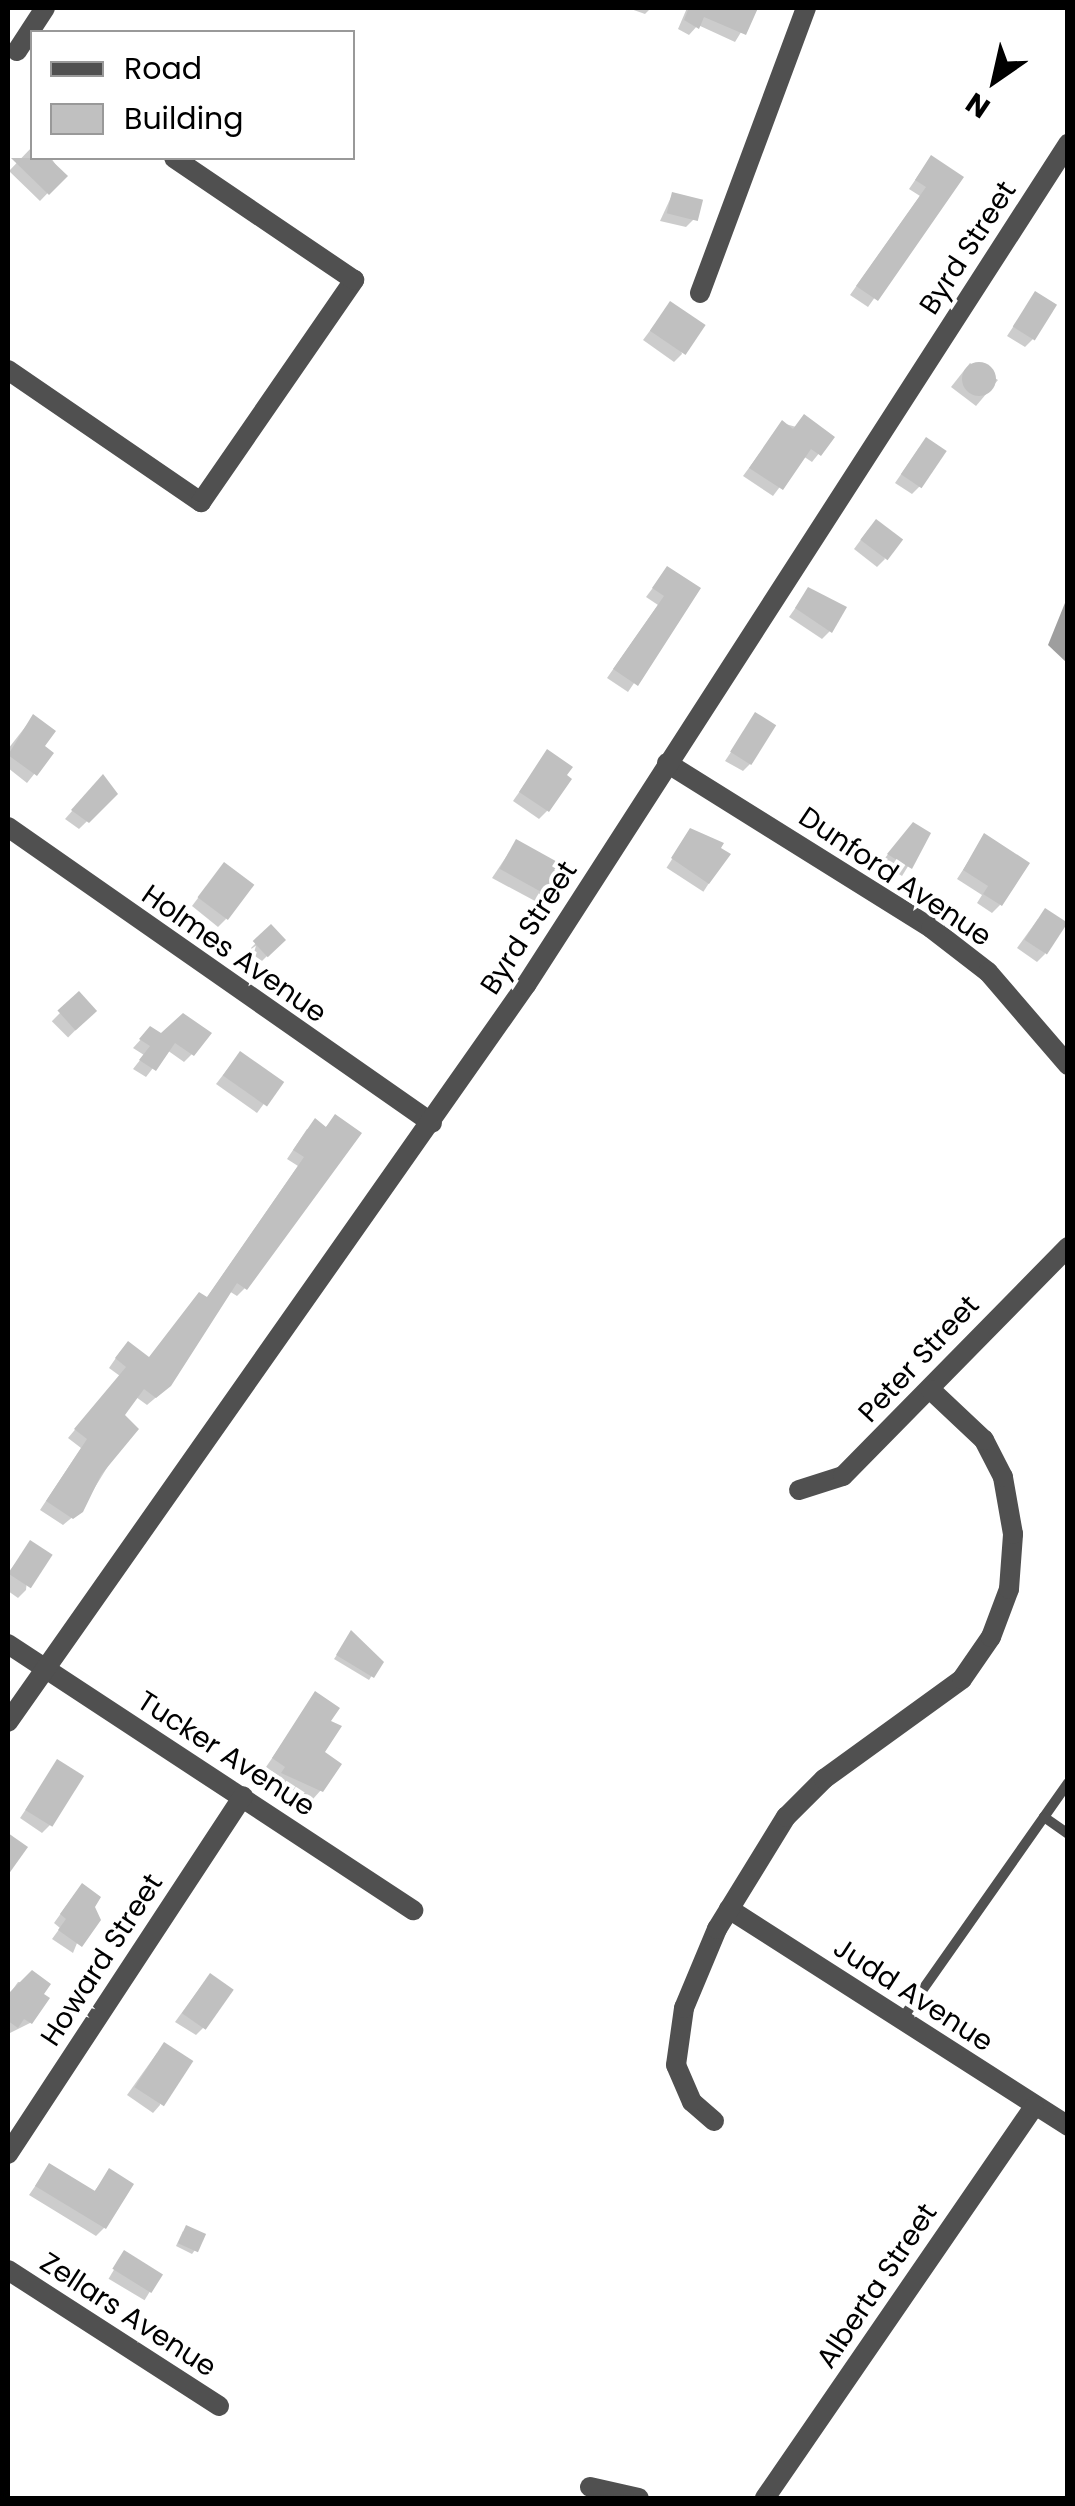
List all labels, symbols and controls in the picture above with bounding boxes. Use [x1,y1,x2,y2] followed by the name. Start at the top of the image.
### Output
[30,30,355,160] legend
[945,30,1045,130] north arrow
[124,47,202,90] text: Road
[958,83,998,127] text: N
[124,97,244,140] text: Building
[913,175,1023,321] street label: Byrd Street
[792,800,998,954] street label: Dunford Avenue
[474,855,584,1001] street label: Byrd Street
[135,878,333,1030] street label: Holmes Avenue
[852,1289,986,1429] street label: Peter Street
[131,1684,321,1824] street label: Tucker Avenue
[34,1868,170,2052] street label: Howard Street
[827,1931,999,2059] street label: Judd Avenue
[810,2197,944,2375] street label: Alberta Street
[34,2246,222,2384] street label: Zellars Avenue

